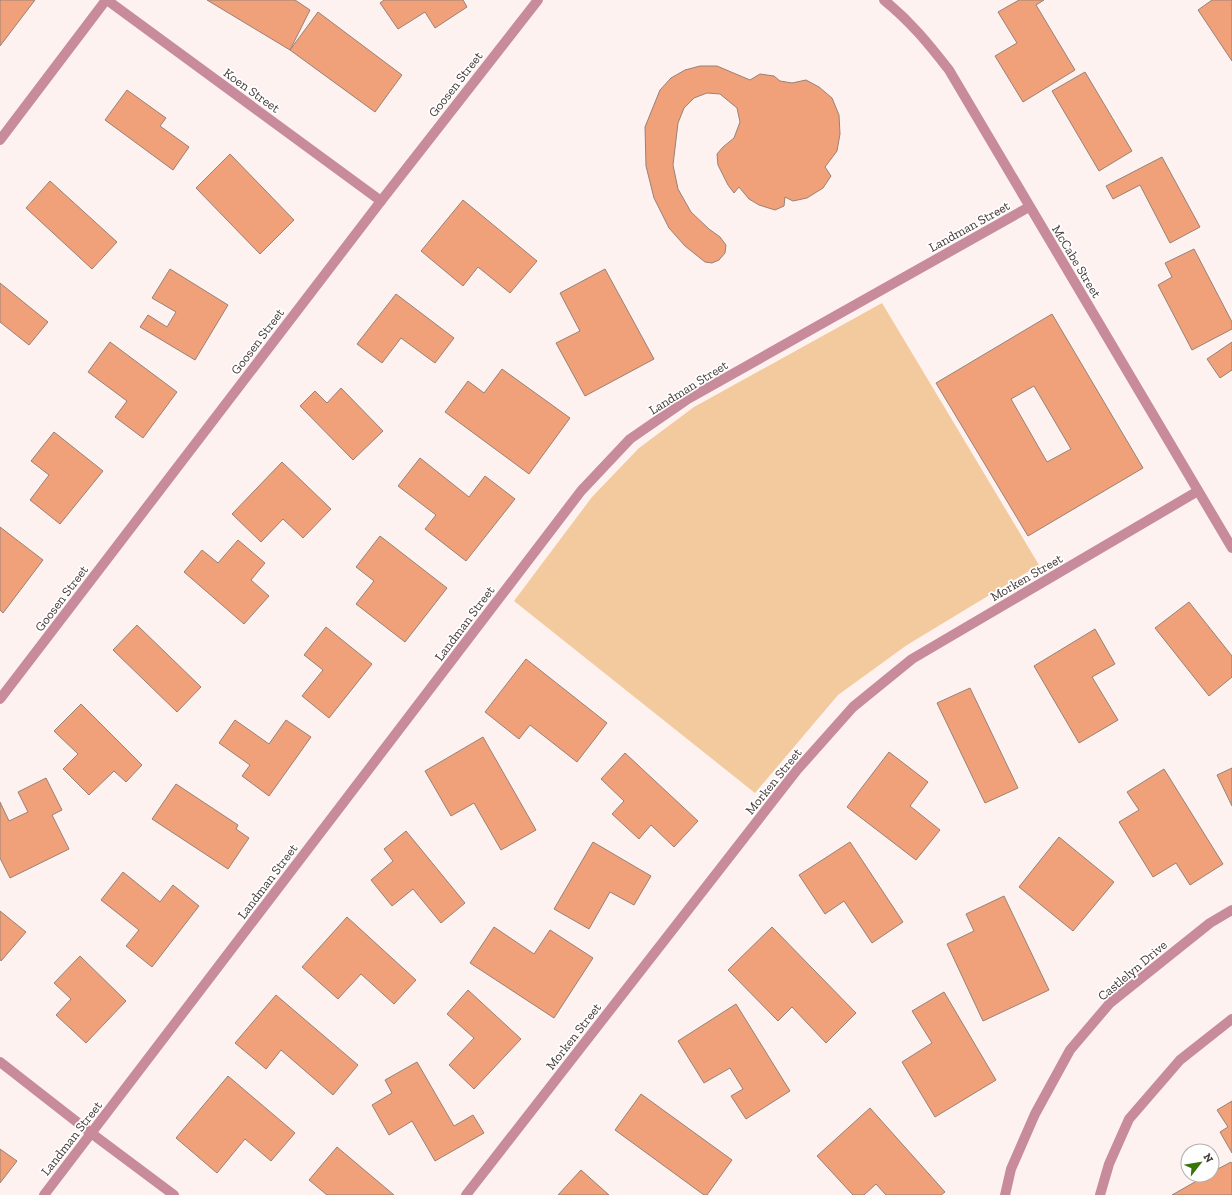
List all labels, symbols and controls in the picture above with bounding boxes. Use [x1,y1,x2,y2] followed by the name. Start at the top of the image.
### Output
[425,49,486,120] street label: Goosen Street
[221,65,283,116] street label: Koen Street
[926,198,1012,255] street label: Landman Street
[1049,222,1104,300] street label: McCabe Street
[228,305,287,377] street label: Goosen Street
[646,357,731,418] street label: Landman Street
[988,551,1065,604] street label: Morken Street
[32,562,91,634] street label: Goosen Street
[431,583,498,664] street label: Landman Street
[742,745,805,817] street label: Morken Street
[234,841,301,922] street label: Landman Street
[1095,937,1170,1004] street label: Castlelyn Drive
[543,1000,604,1073] street label: Morken Street
[38,1098,105,1178] street label: Landman Street
[1180,1143,1220,1183] north arrow
[1200,1151,1216,1166] text: N

